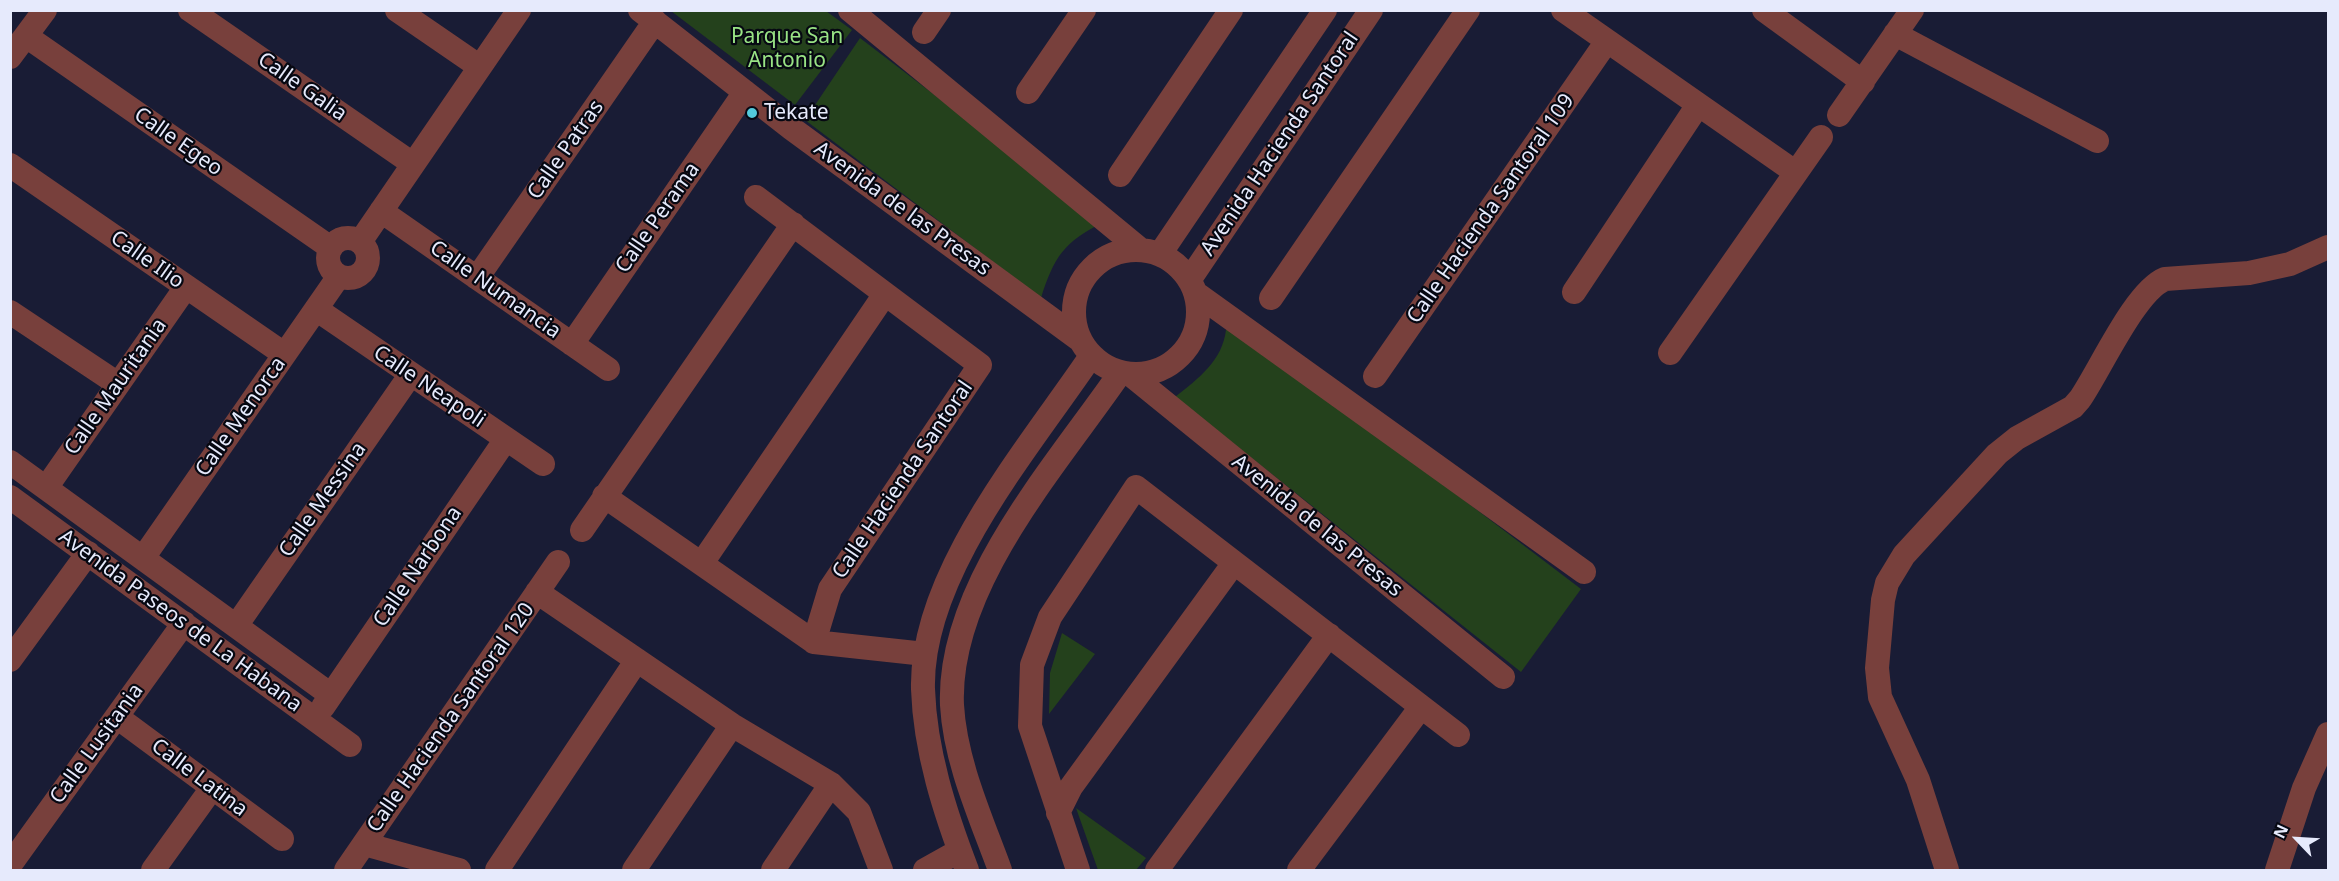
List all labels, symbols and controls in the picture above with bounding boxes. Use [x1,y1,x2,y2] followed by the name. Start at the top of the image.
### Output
[731,24,843,74] park label: Parque San Antonio
[1196,27,1364,261] street label: Avenida Hacienda Santoral
[253,47,351,127] street label: Calle Galia
[1402,89,1580,329] street label: Calle Hacienda Santoral 109
[523,96,609,204] street label: Calle Patras
[764,100,828,126] place label: Tekate
[129,102,227,182] street label: Calle Egeo
[745,106,759,120] marker: Tekate
[809,136,995,282] street label: Avenida de las Presas
[611,158,705,278] street label: Calle Perama
[105,226,189,294] street label: Calle Ilio
[425,236,565,344] street label: Calle Numancia
[60,314,172,460] street label: Calle Mauritania
[368,340,490,434] street label: Calle Neapoli
[191,352,291,482] street label: Calle Menorca
[827,376,979,584] street label: Calle Hacienda Santoral
[274,438,372,562] street label: Calle Messina
[1227,449,1407,603] street label: Avenida de las Presas
[368,502,468,632] street label: Calle Narbona
[54,524,306,718] street label: Avenida Paseos de La Habana
[362,598,540,838] street label: Calle Hacienda Santoral 120
[45,679,149,809] street label: Calle Lusitania
[146,734,252,822] street label: Calle Latina
[2267,809,2327,869] north arrow
[2268,821,2293,842] text: N

